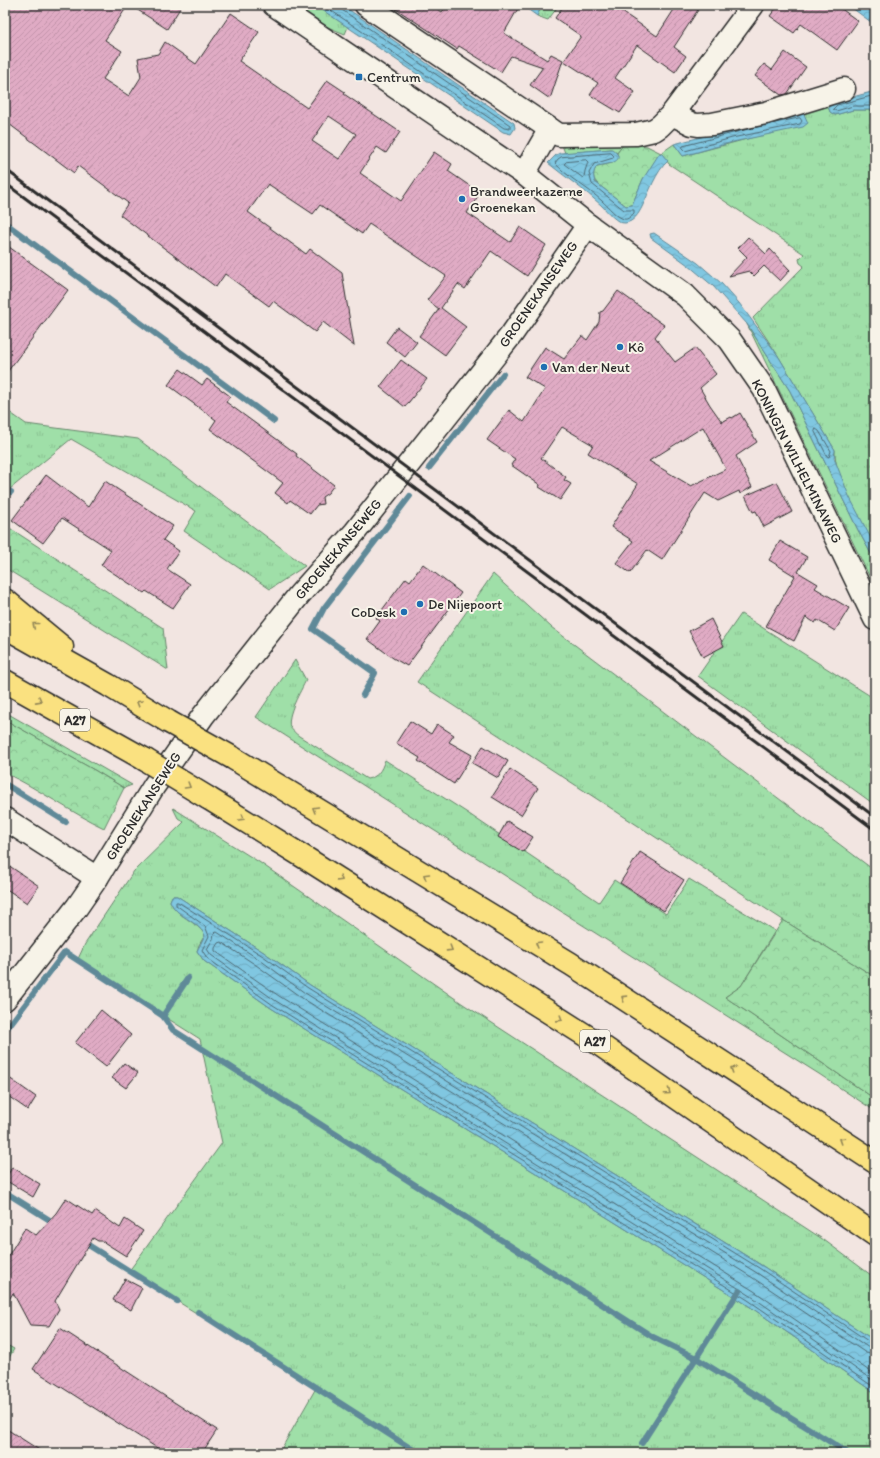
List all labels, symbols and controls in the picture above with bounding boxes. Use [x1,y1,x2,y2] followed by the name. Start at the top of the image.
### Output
[367,69,421,86] place label: Centrum
[354,72,364,82] marker: Centrum
[470,183,583,216] place label: Brandweerkazerne Groenekan
[457,194,467,204] marker: Brandweerkazerne Groenekan
[495,238,582,351] street label: GROENEKANSEWEG
[628,339,644,356] place label: Kô
[615,342,625,352] marker: Kô
[552,359,630,376] place label: Van der Neut
[539,362,549,372] marker: Van der Neut
[748,376,845,546] street label: KONINGIN WILHELMINAWEG
[291,496,385,603] street label: GROENEKANSEWEG
[428,596,502,613] place label: De Nijepoort
[415,599,425,609] marker: De Nijepoort
[351,604,396,621] place label: CoDesk
[399,607,409,617] marker: CoDesk
[32,622,39,629] one-way arrow
[35,696,42,703] one-way arrow
[136,701,143,708] one-way arrow
[60,709,90,731] road number: A27
[102,749,185,864] street label: GROENEKANSEWEG
[184,781,191,788] one-way arrow
[312,806,319,813] one-way arrow
[237,814,244,821] one-way arrow
[423,873,430,881] one-way arrow
[336,875,343,882] one-way arrow
[535,941,542,948] one-way arrow
[446,945,453,952] one-way arrow
[622,996,629,1003] one-way arrow
[556,1014,563,1022] one-way arrow
[580,1030,610,1052] road number: A27
[731,1067,738,1074] one-way arrow
[663,1087,670,1094] one-way arrow
[839,1138,846,1145] one-way arrow

